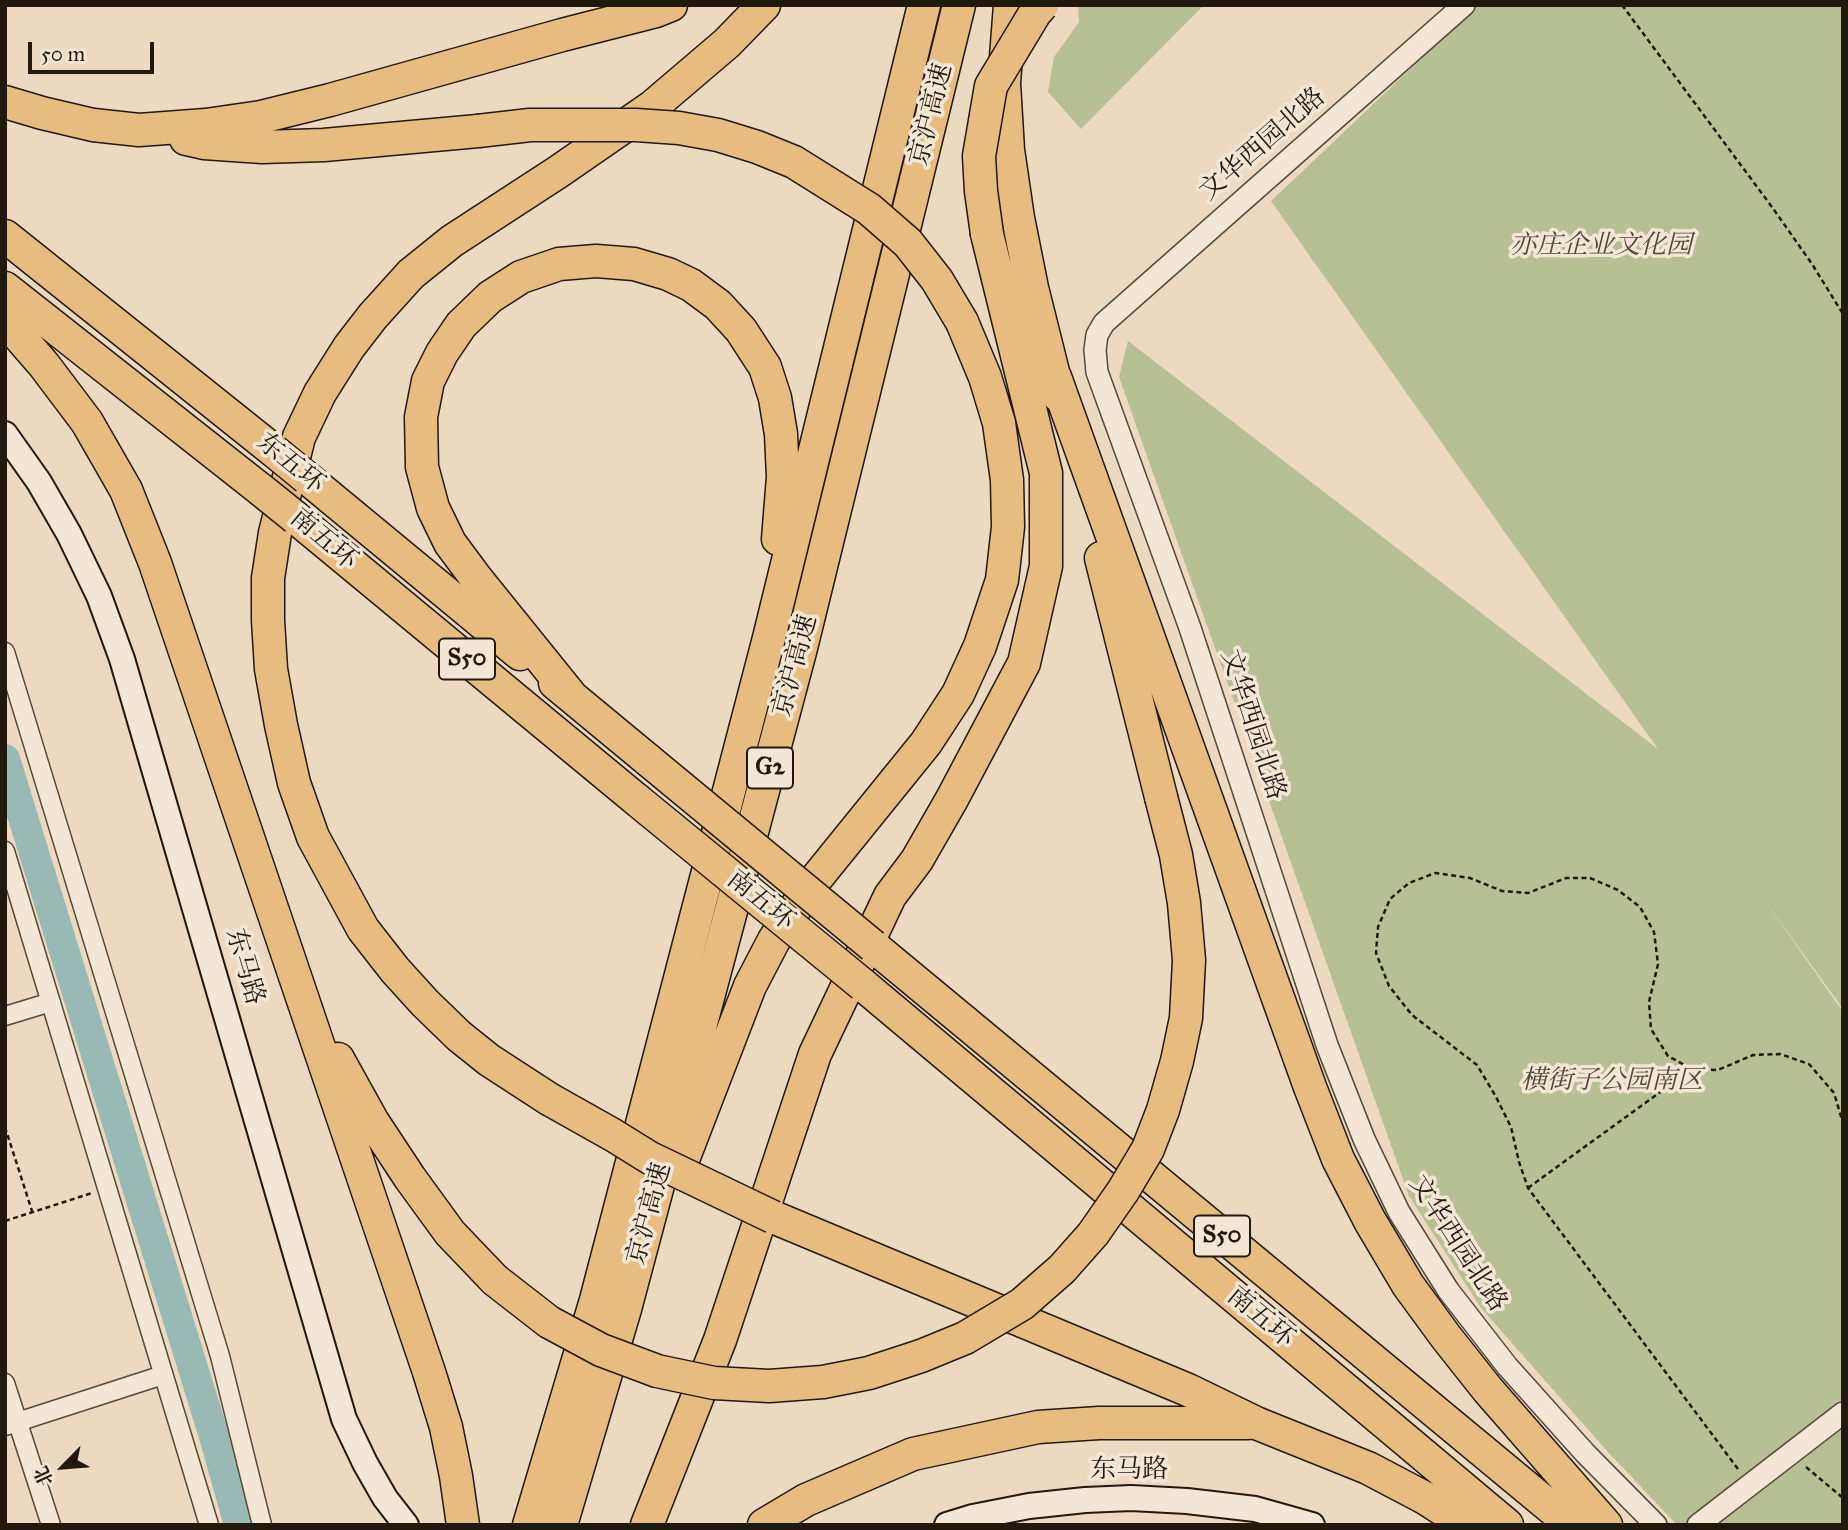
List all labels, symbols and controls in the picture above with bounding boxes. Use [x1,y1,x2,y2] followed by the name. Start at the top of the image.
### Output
[32,28,158,72] scale bar
[41,41,85,67] text: 50 m
[904,61,960,169] street label: 京沪高速
[1194,82,1332,208] street label: 文华西园北路
[1510,231,1692,263] park label: 亦庄企业文化园
[250,427,330,501] street label: 东五环
[283,503,363,577] street label: 南五环
[767,612,825,720] street label: 京沪高速
[439,638,495,680] road number: S50
[1213,646,1291,804] street label: 文华西园北路
[747,748,793,788] road number: G2
[720,864,800,938] street label: 南五环
[218,925,270,1009] street label: 东马路
[1521,1066,1703,1098] park label: 横街子公园南区
[621,1160,679,1268] street label: 京沪高速
[1401,1170,1513,1318] street label: 文华西园北路
[1194,1216,1250,1256] road number: S50
[1220,1281,1300,1355] street label: 南五环
[28,1432,98,1502] north arrow
[1090,1455,1168,1487] street label: 东马路
[29,1463,58,1490] text: 北

